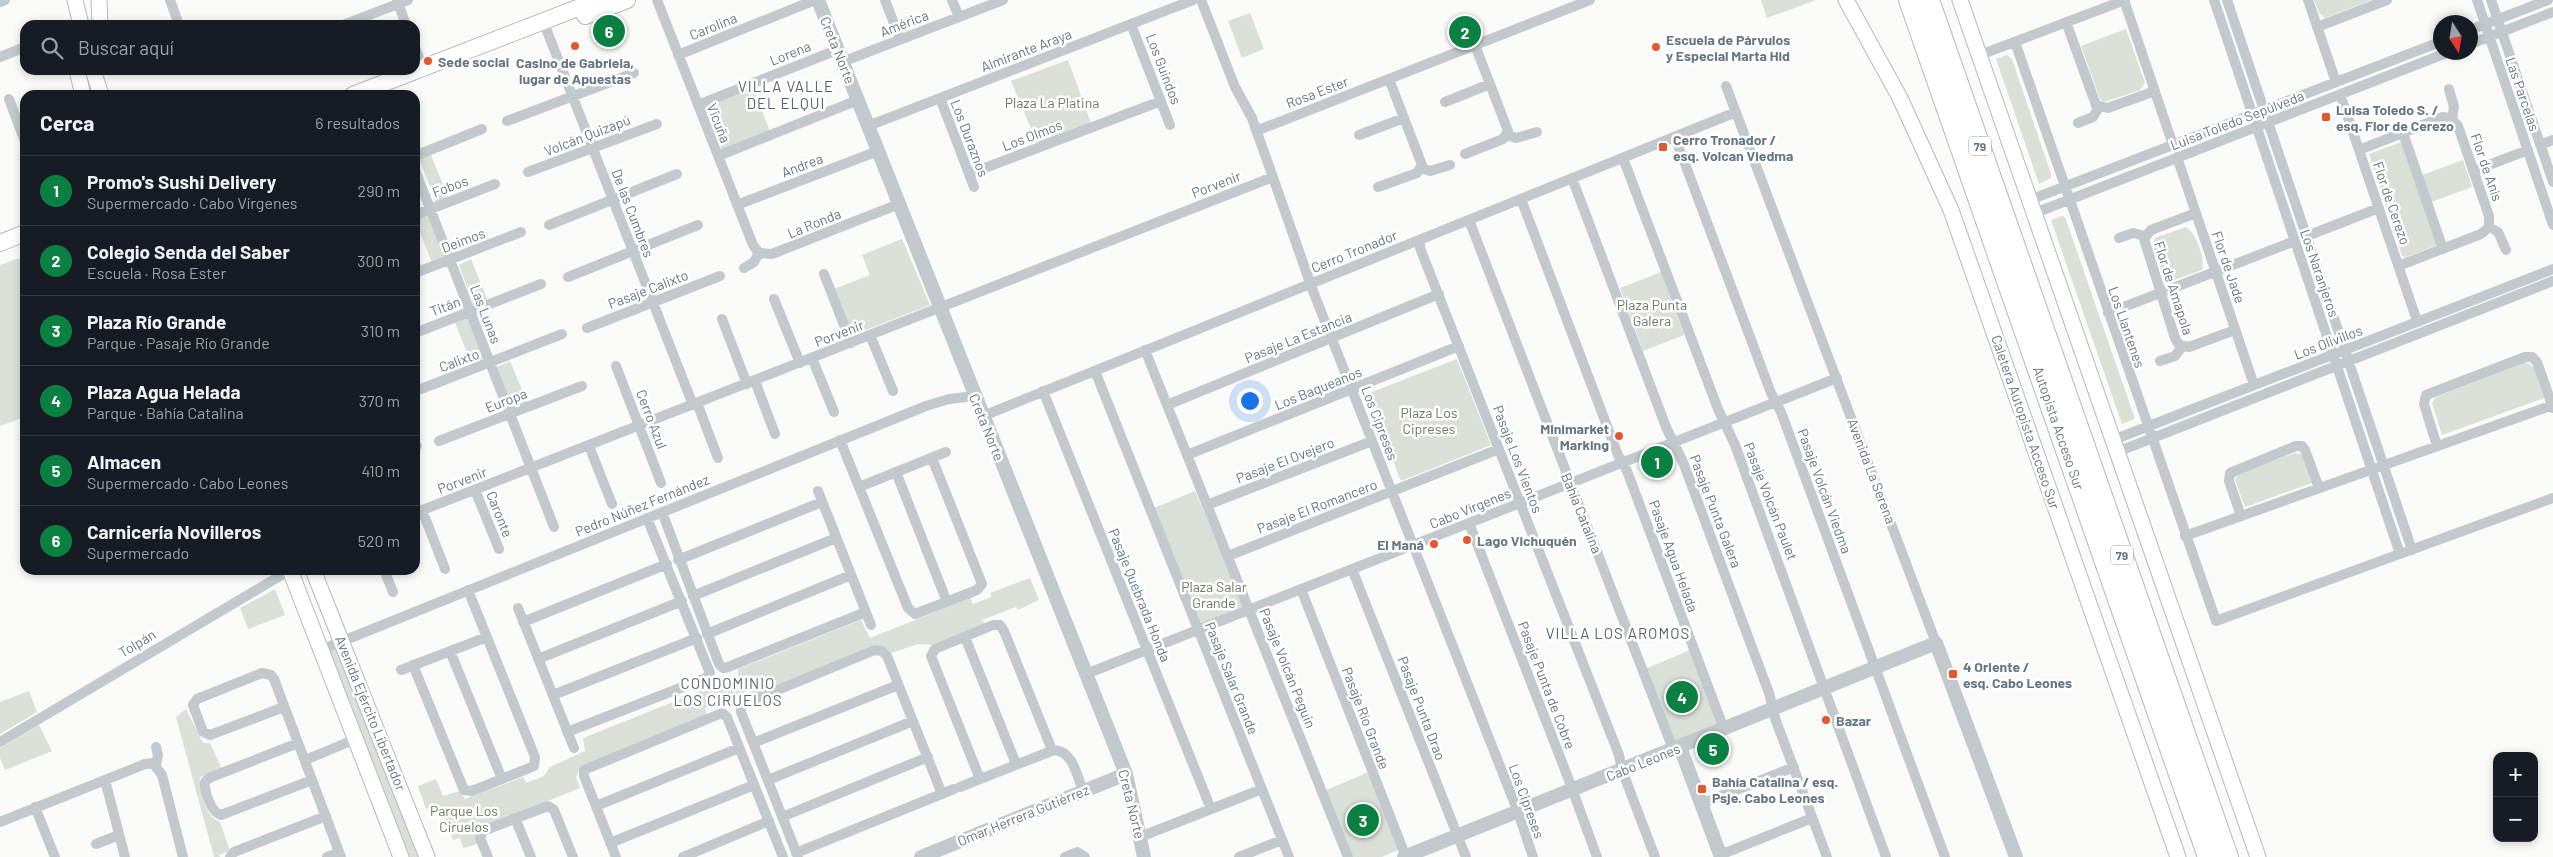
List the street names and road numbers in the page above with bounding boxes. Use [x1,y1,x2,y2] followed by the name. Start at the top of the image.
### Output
[877,6,931,40] street label: América
[687,9,739,43] street label: Carolina
[817,14,859,86] street label: Creta Norte
[978,25,1074,75] street label: Almirante Araya
[1143,31,1185,107] street label: Los Guindos
[767,37,813,69] street label: Lorena
[2502,55,2544,133] street label: Las Parcelas
[1283,72,1351,112] street label: Rosa Ester
[2168,87,2306,153] street label: Luisa Toledo Sepúlveda
[947,97,993,179] street label: Los Duraznos
[704,101,734,145] street label: Vicuña
[541,111,633,159] street label: Volcán Quizapú
[1000,116,1065,154] street label: Los Olmos
[2468,131,2507,203] street label: Flor de Anís
[1969,136,1991,156] road number: 79
[779,149,825,181] street label: Andrea
[2370,159,2414,247] street label: Flor de Cerezo
[608,166,658,260] street label: De las Cumbres
[1189,167,1243,201] street label: Porvenir
[430,171,471,201] street label: Fobos
[785,205,843,241] street label: La Ronda
[439,224,488,256] street label: Deimos
[1308,226,1400,276] street label: Cerro Tronador
[2297,227,2343,319] street label: Los Naranjeros
[2209,229,2249,305] street label: Flor de Jade
[2151,239,2197,337] street label: Flor de Amapola
[605,266,691,312] street label: Pasaje Calixto
[467,282,505,346] street label: Las Lunas
[2105,284,2149,370] street label: Los Llantenes
[427,292,463,320] street label: Titán
[1242,308,1354,366] street label: Pasaje La Estancia
[812,316,866,350] street label: Porvenir
[2292,321,2365,363] street label: Los Olivillos
[1988,333,2064,511] street label: Caletera Autopista Acceso Sur
[437,345,481,375] street label: Calixto
[1272,363,1364,413] street label: Los Baqueanos
[2030,364,2088,492] street label: Autopista Acceso Sur
[483,384,529,416] street label: Europa
[1358,384,1402,463] street label: Los Cipreses
[633,387,671,451] street label: Cerro Azul
[966,391,1008,463] street label: Creta Norte
[1490,403,1546,516] street label: Pasaje Los Vientos
[1844,416,1900,526] street label: Avenida La Serena
[1794,426,1856,556] street label: Pasaje Volcán Viedma
[1234,433,1336,487] street label: Pasaje El Ovejero
[1741,440,1801,562] street label: Pasaje Volcán Paulet
[1687,452,1745,570] street label: Pasaje Punta Galera
[435,463,489,497] street label: Porvenir
[572,470,712,540] street label: Pedro Núñez Fernández
[1558,470,1606,556] street label: Bahía Catalina
[1255,475,1379,537] street label: Pasaje El Romancero
[1427,484,1513,532] street label: Cabo Vírgenes
[483,489,517,539] street label: Caronte
[1646,498,1702,614] street label: Pasaje Agua Helada
[1105,526,1175,664] street label: Pasaje Quebrada Honda
[2111,546,2133,564] road number: 79
[1256,606,1320,730] street label: Pasaje Volcán Peguin
[1202,619,1262,737] street label: Pasaje Salar Grande
[1515,619,1579,751] street label: Pasaje Punta de Cobre
[115,625,159,661] street label: Tolpán
[332,633,410,793] street label: Avenida Ejército Libertador
[1394,654,1450,762] street label: Pasaje Punta Drao
[1339,664,1393,772] street label: Pasaje Río Grande
[1604,739,1683,785] street label: Cabo Leones
[1506,761,1548,841] street label: Los Cipreses
[1115,768,1149,840] street label: Creta Norte
[955,781,1091,849] street label: Omar Herrera Gutiérrez

